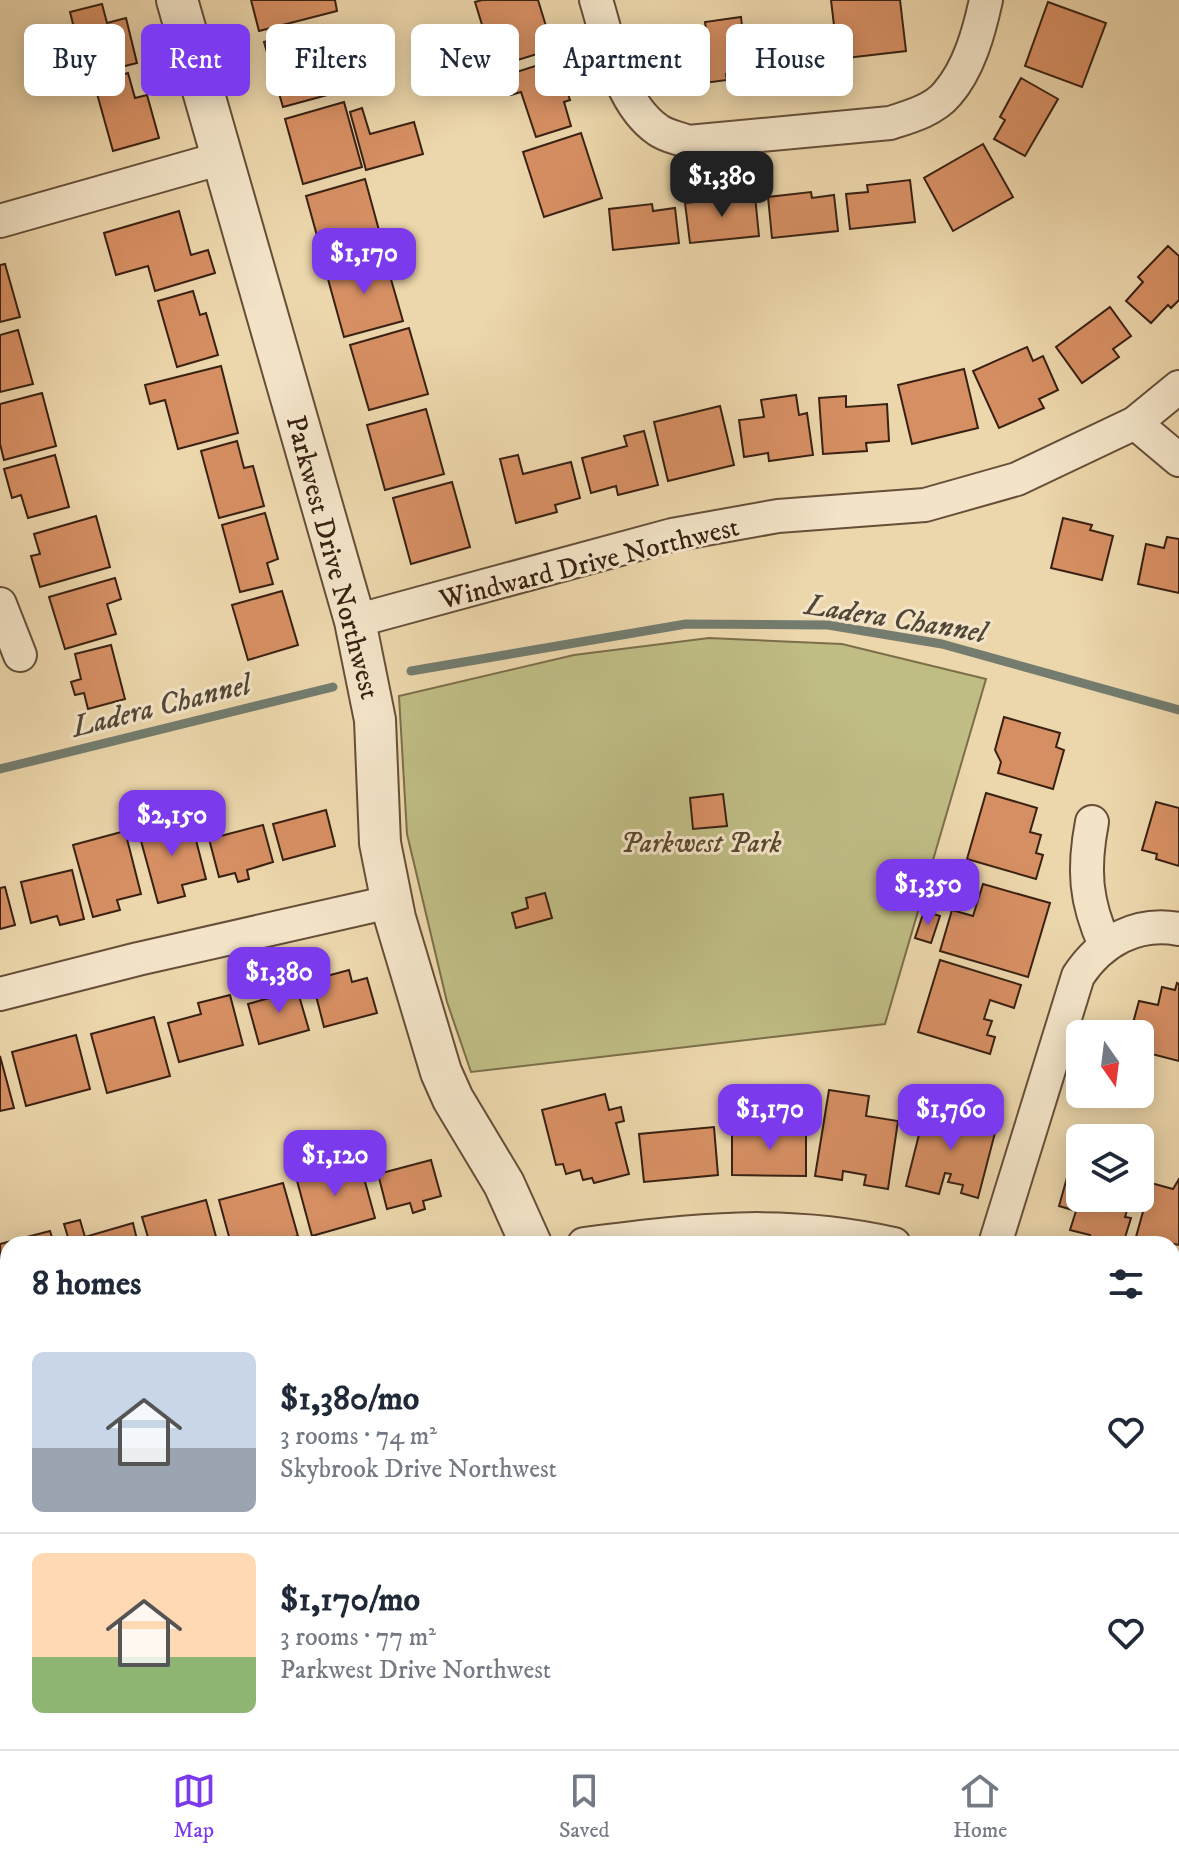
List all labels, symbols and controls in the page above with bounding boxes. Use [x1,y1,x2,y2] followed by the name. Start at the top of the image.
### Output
[24,24,125,96] chip: Buy
[141,24,250,96] chip: Rent
[266,24,395,96] chip: Filters
[411,24,519,96] chip: New
[535,24,710,96] chip: Apartment
[726,24,853,96] chip: House
[657,151,787,219] pin: $1,380
[688,160,756,193] text: $1,380
[299,228,429,296] pin: $1,170
[330,237,398,270] text: $1,170
[278,412,387,703] street label: Parkwest Drive Northwest
[435,509,743,618] street label: Windward Drive Northwest
[801,587,992,653] water label: Ladera Channel
[66,666,258,747] water label: Ladera Channel
[107,790,237,858] pin: $2,150
[137,799,207,832] text: $2,150
[620,826,782,861] park label: Parkwest Park
[863,859,993,927] pin: $1,350
[894,868,962,901] text: $1,350
[214,947,344,1015] pin: $1,380
[245,956,313,989] text: $1,380
[1066,1020,1154,1108] north arrow
[1066,1020,1154,1212] map controls
[705,1084,835,1152] pin: $1,170
[886,1084,1016,1152] pin: $1,760
[736,1093,804,1126] text: $1,170
[916,1093,986,1126] text: $1,760
[1066,1124,1154,1212] button: layers
[270,1130,400,1198] pin: $1,120
[301,1139,369,1172] text: $1,120
[1104,1262,1148,1306] icon: filters
[32,1263,141,1305] text: 8 homes
[280,1378,419,1420] text: $1,380/mo
[96,1384,192,1480] icon: home
[1104,1410,1148,1454] icon: heart
[280,1420,437,1453] text: 3 rooms · 74 m²
[280,1453,557,1486] text: Skybrook Drive Northwest
[280,1579,420,1621] text: $1,170/mo
[96,1585,192,1681] icon: home
[1104,1611,1148,1655] icon: heart
[280,1621,436,1654] text: 3 rooms · 77 m²
[280,1654,551,1687] text: Parkwest Drive Northwest
[172,1769,216,1844] tab: Map
[559,1769,610,1844] tab: Saved
[953,1769,1007,1844] tab: Home

